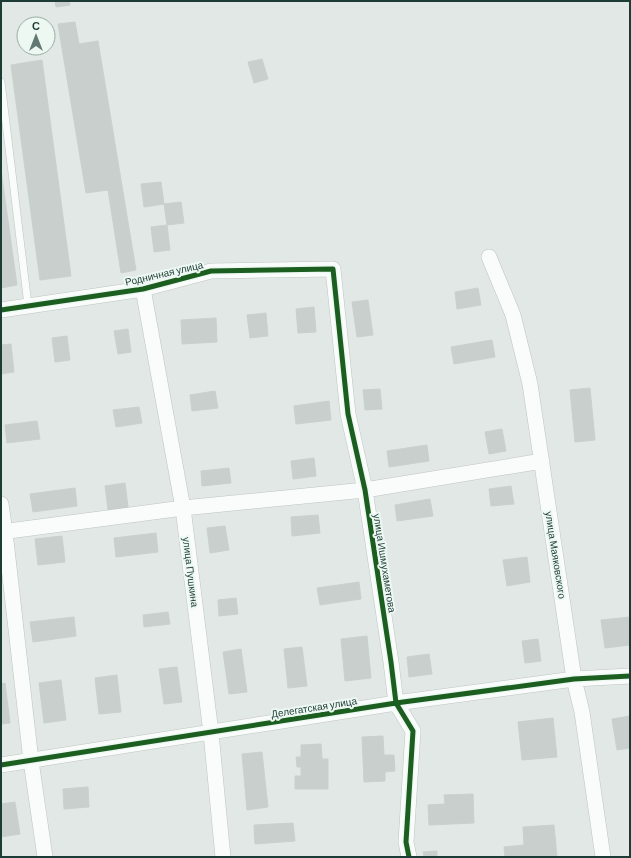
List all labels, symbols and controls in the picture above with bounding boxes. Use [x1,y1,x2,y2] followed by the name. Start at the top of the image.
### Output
[16,16,56,56] north arrow
[32,19,40,32] text: С
[124,258,205,288] street label: Родничная улица
[543,511,569,600] street label: улица Маяковского
[371,513,399,614] street label: улица Ишмухаметова
[181,536,201,608] street label: улица Пушкина
[270,694,358,720] street label: Делегатская улица

